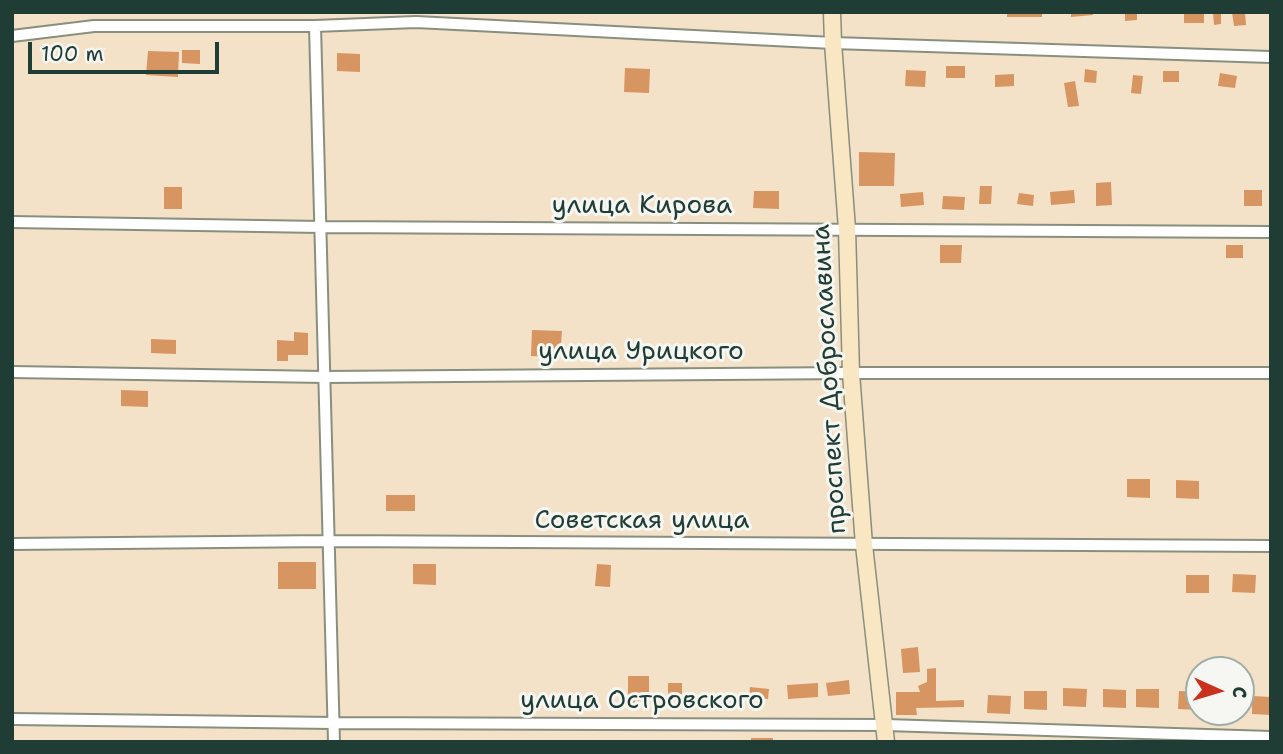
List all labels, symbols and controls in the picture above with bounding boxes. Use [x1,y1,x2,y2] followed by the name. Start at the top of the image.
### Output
[32,28,222,72] scale bar
[41,40,104,68] text: 100 m
[552,190,732,222] street label: улица Кирова
[806,223,854,535] street label: проспект Доброславина
[538,336,744,368] street label: улица Урицкого
[534,505,750,537] street label: Советская улица
[1185,656,1255,726] north arrow
[520,685,764,717] street label: улица Островского
[1227,686,1252,699] text: С

